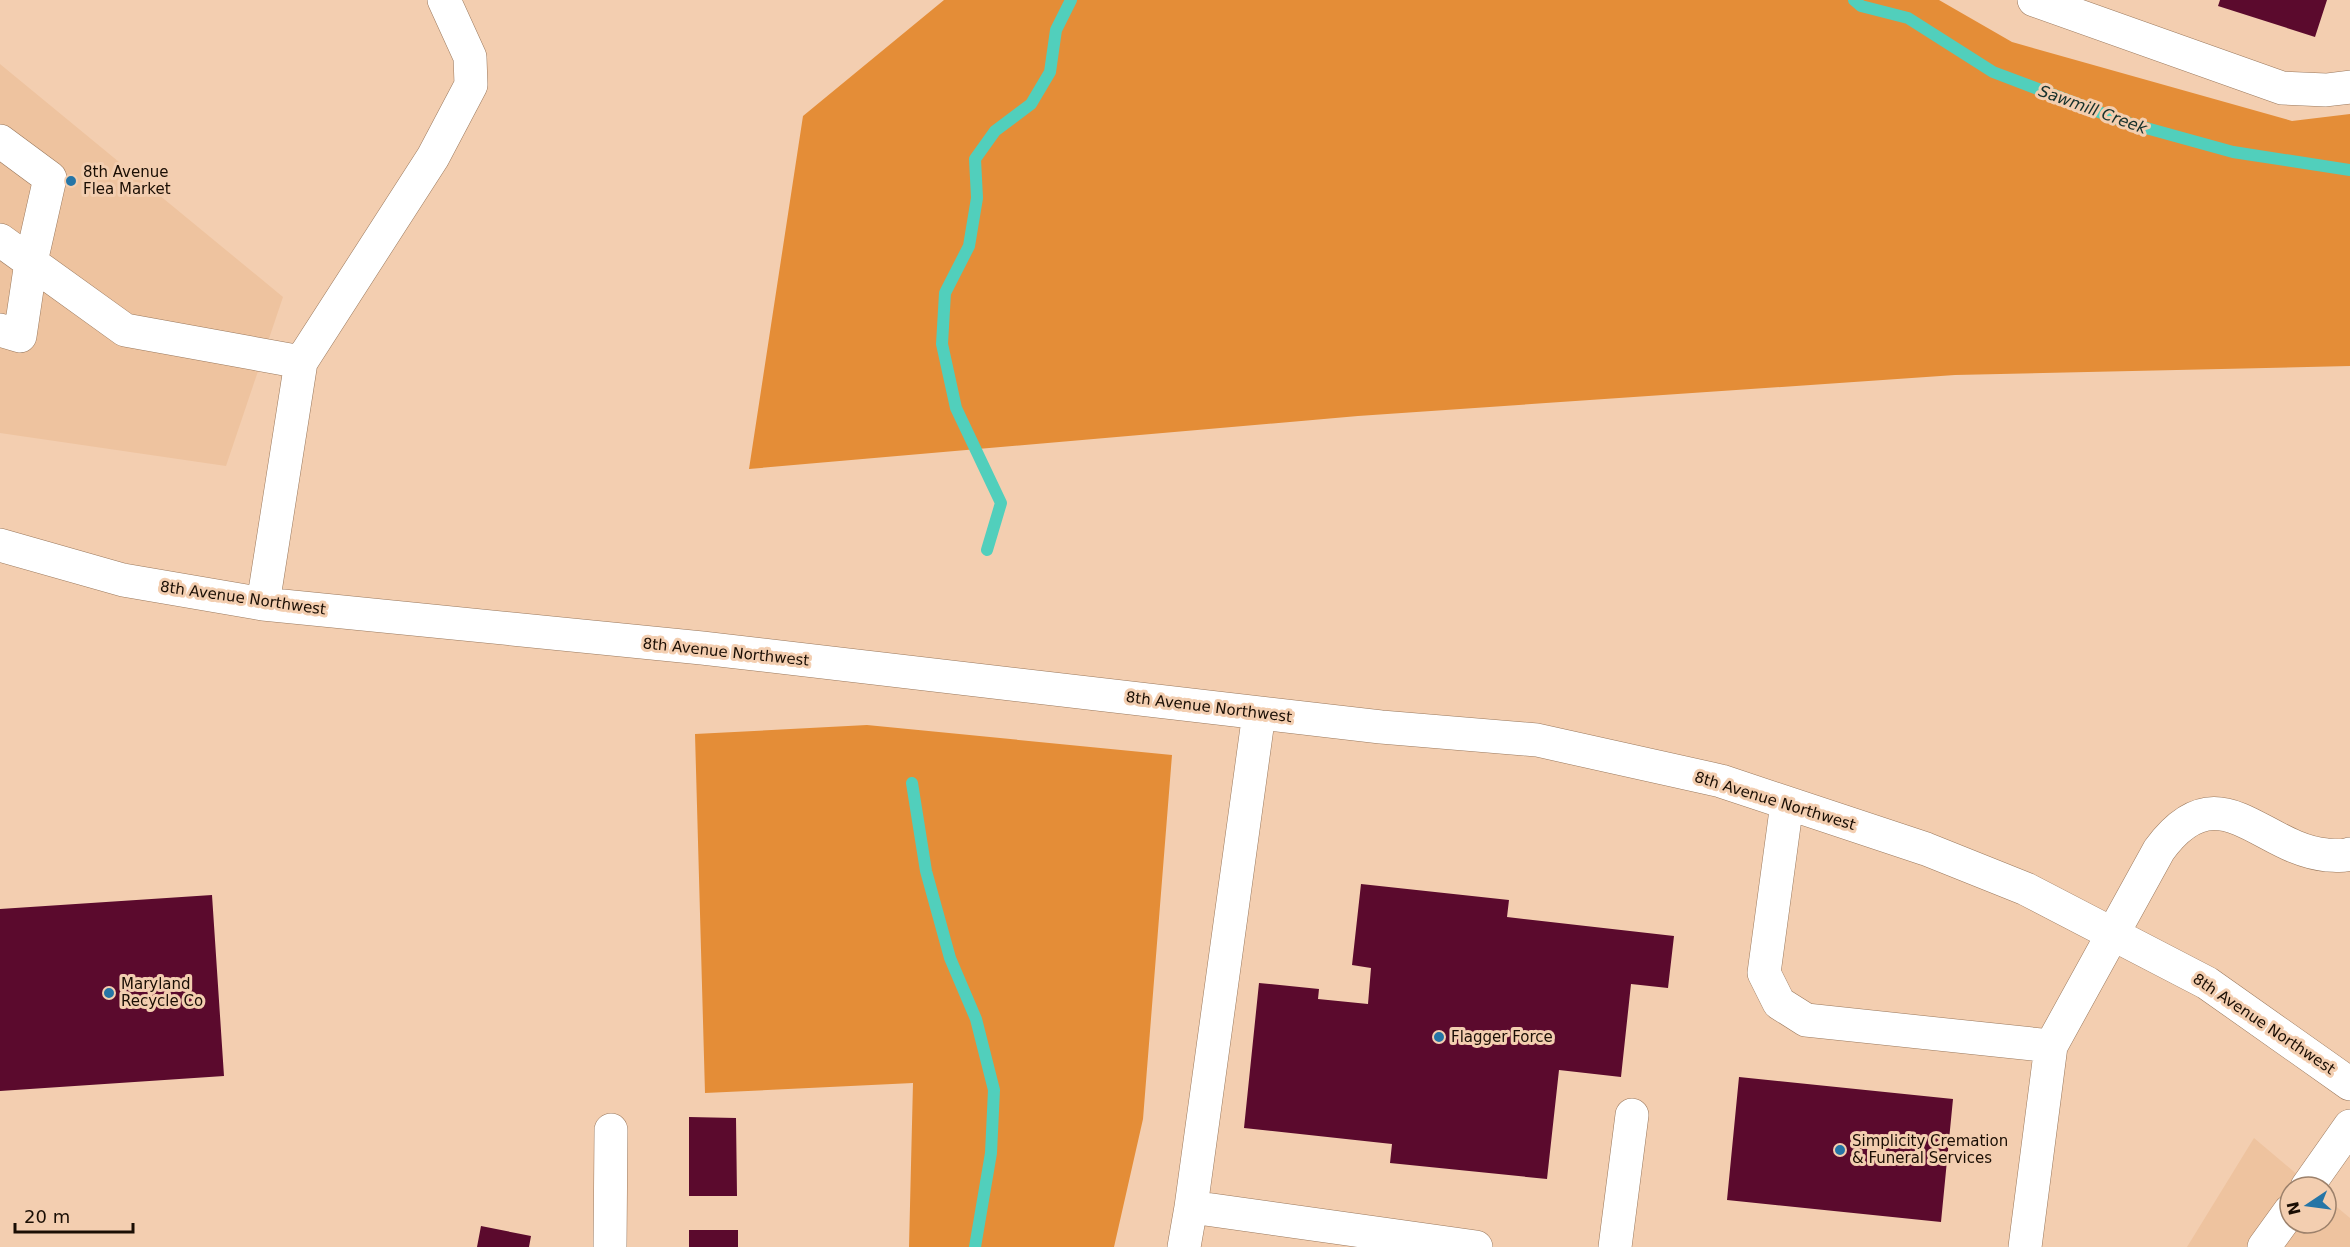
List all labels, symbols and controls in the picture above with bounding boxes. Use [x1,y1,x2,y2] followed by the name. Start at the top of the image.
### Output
[2036,81,2150,138] water label: Sawmill Creek
[83,163,171,198] place label: 8th Avenue Flea Market
[64,174,78,188] marker: 8th Avenue Flea Market
[159,577,327,619] street label: 8th Avenue Northwest
[642,634,810,670] street label: 8th Avenue Northwest
[1125,688,1293,726] street label: 8th Avenue Northwest
[1692,768,1858,834] street label: 8th Avenue Northwest
[2190,970,2338,1078] street label: 8th Avenue Northwest
[121,975,203,1010] place label: Maryland Recycle Co
[102,986,116,1000] marker: Maryland Recycle Co
[1451,1028,1553,1046] place label: Flagger Force
[1432,1030,1446,1044] marker: Flagger Force
[1852,1132,2008,1167] place label: Simplicity Cremation & Funeral Services
[1833,1143,1847,1157] marker: Simplicity Cremation & Funeral Services
[2278,1175,2338,1235] north arrow
[15,1196,134,1234] scale bar
[2283,1200,2305,1217] text: N
[24,1206,70,1227] text: 20 m

